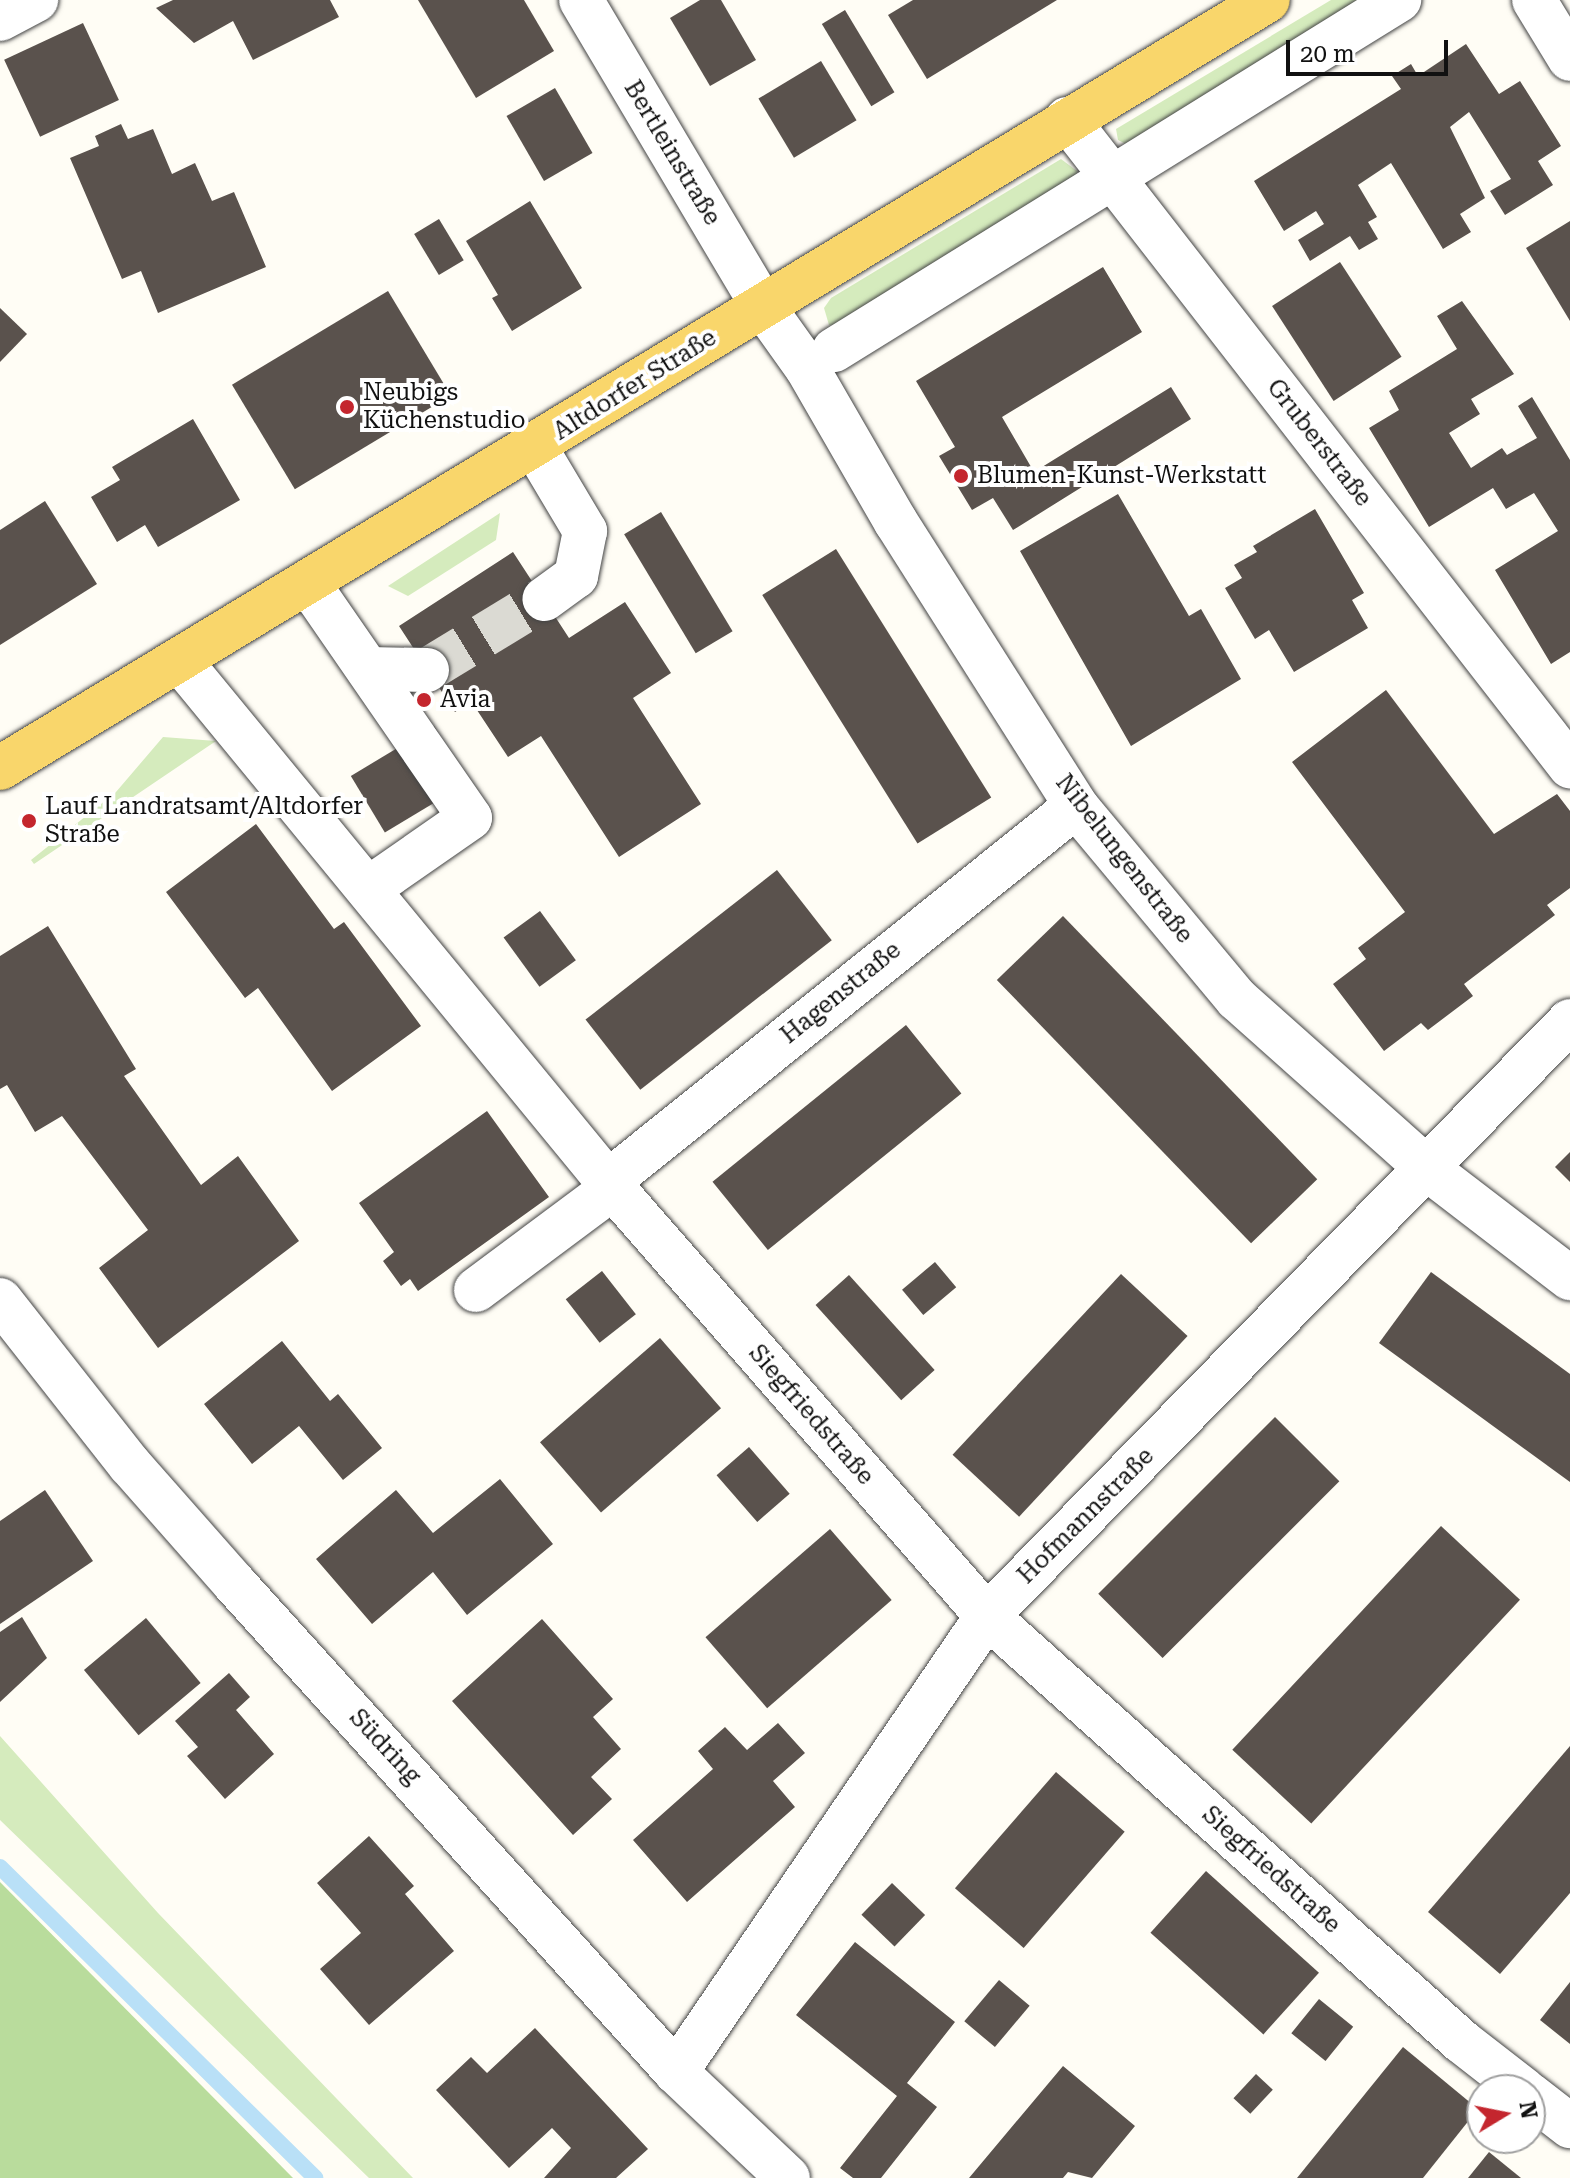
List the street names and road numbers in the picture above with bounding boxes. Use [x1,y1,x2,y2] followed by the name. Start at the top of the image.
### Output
[618,76,726,230] street label: Bertleinstraße
[548,323,722,447] street label: Altdorfer Straße
[1260,374,1378,512] street label: Gruberstraße
[1049,769,1199,949] street label: Nibelungenstraße
[775,936,907,1050] street label: Hagenstraße
[742,1339,880,1491] street label: Siegfriedstraße
[1012,1442,1160,1590] street label: Hofmannstraße
[343,1704,427,1790] street label: Südring
[1196,1800,1346,1940] street label: Siegfriedstraße

